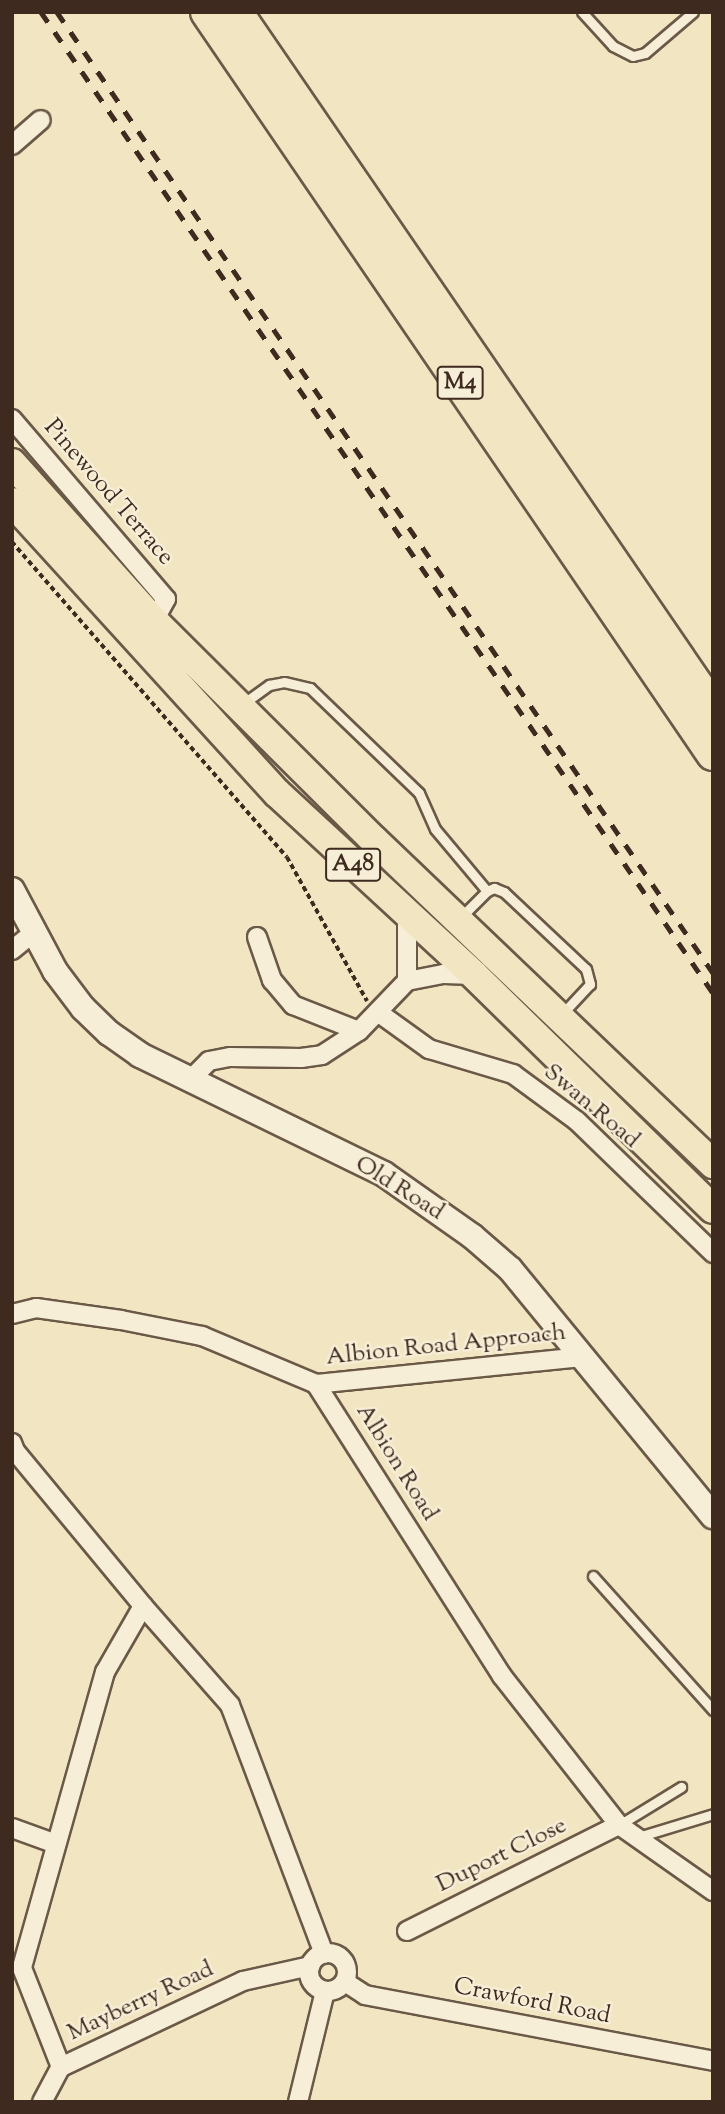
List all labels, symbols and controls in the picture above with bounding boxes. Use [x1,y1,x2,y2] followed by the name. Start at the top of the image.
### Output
[435,364,484,402] road number: M4
[37,414,179,572] street label: Pinewood Terrace
[325,846,381,884] road number: A48
[537,1059,645,1155] street label: Swan Road
[349,1150,449,1228] street label: Old Road
[325,1319,567,1373] street label: Albion Road Approach
[349,1399,443,1527] street label: Albion Road
[432,1812,572,1900] street label: Duport Close
[63,1956,219,2048] street label: Mayberry Road
[451,1973,613,2031] street label: Crawford Road

